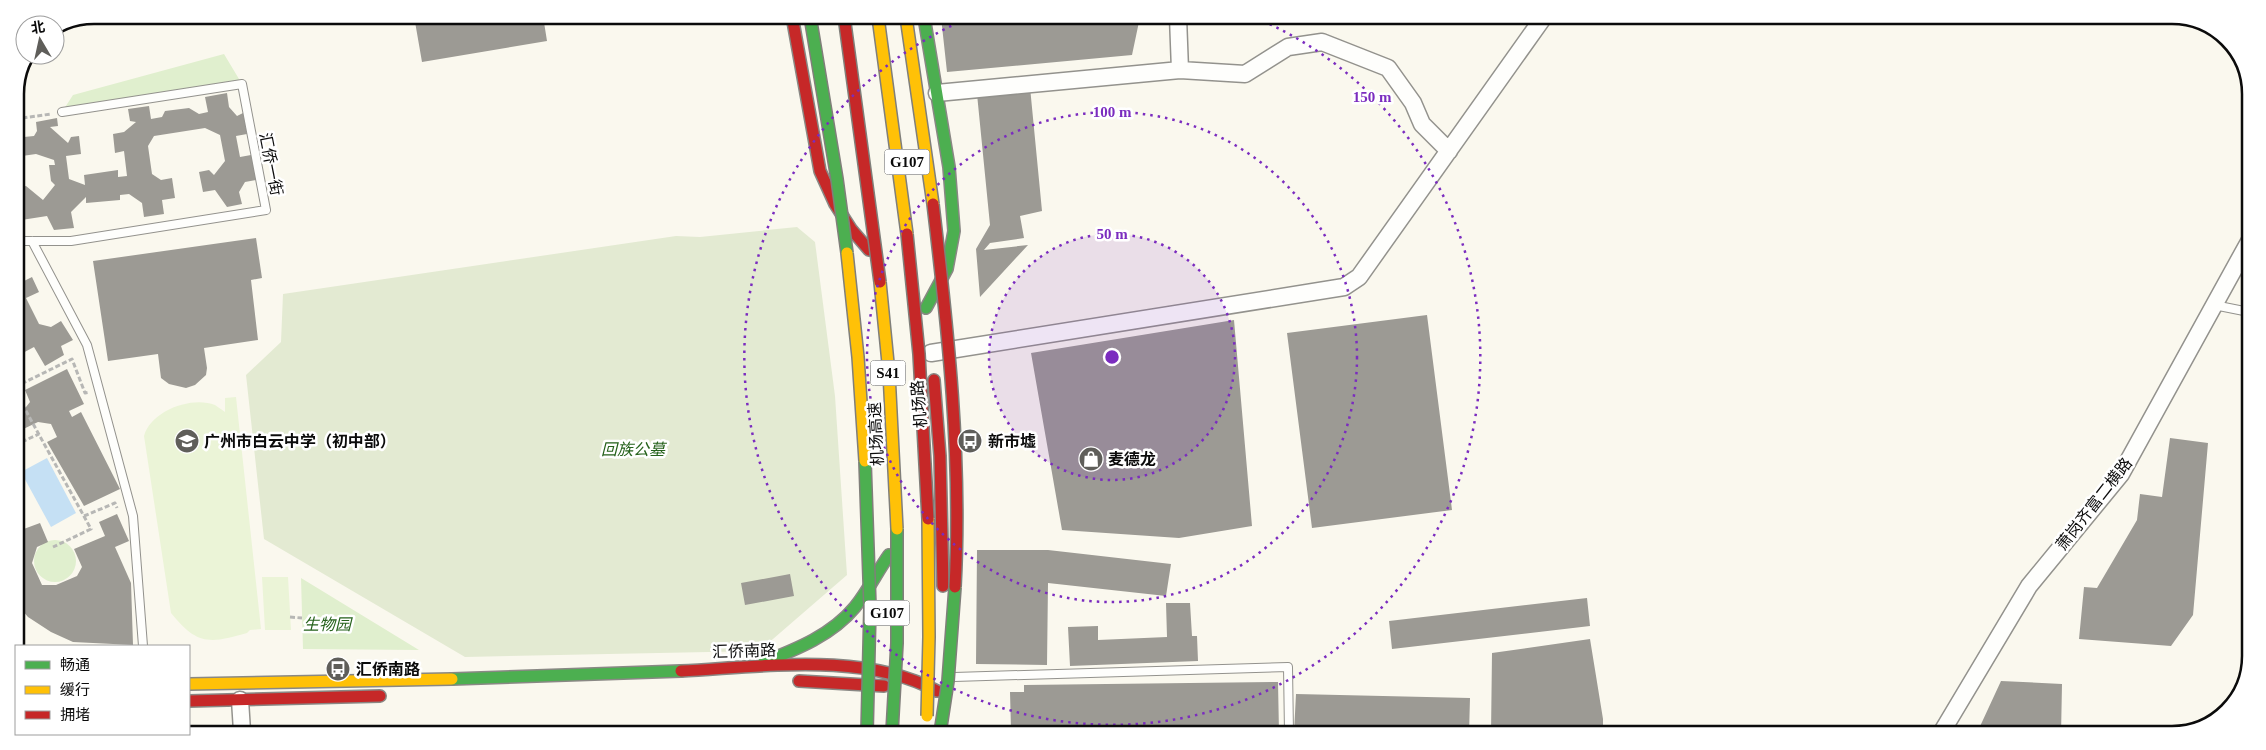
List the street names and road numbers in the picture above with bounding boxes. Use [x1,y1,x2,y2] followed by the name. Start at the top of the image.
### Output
[257,131,285,197] street label: 汇侨一街
[884,150,930,174] road number: G107
[870,360,906,386] road number: S41
[908,379,930,429] street label: 机场路
[866,402,886,466] street label: 机场高速
[2053,455,2135,553] street label: 萧岗齐富二横路
[864,600,910,626] road number: G107
[712,641,776,661] street label: 汇侨南路

